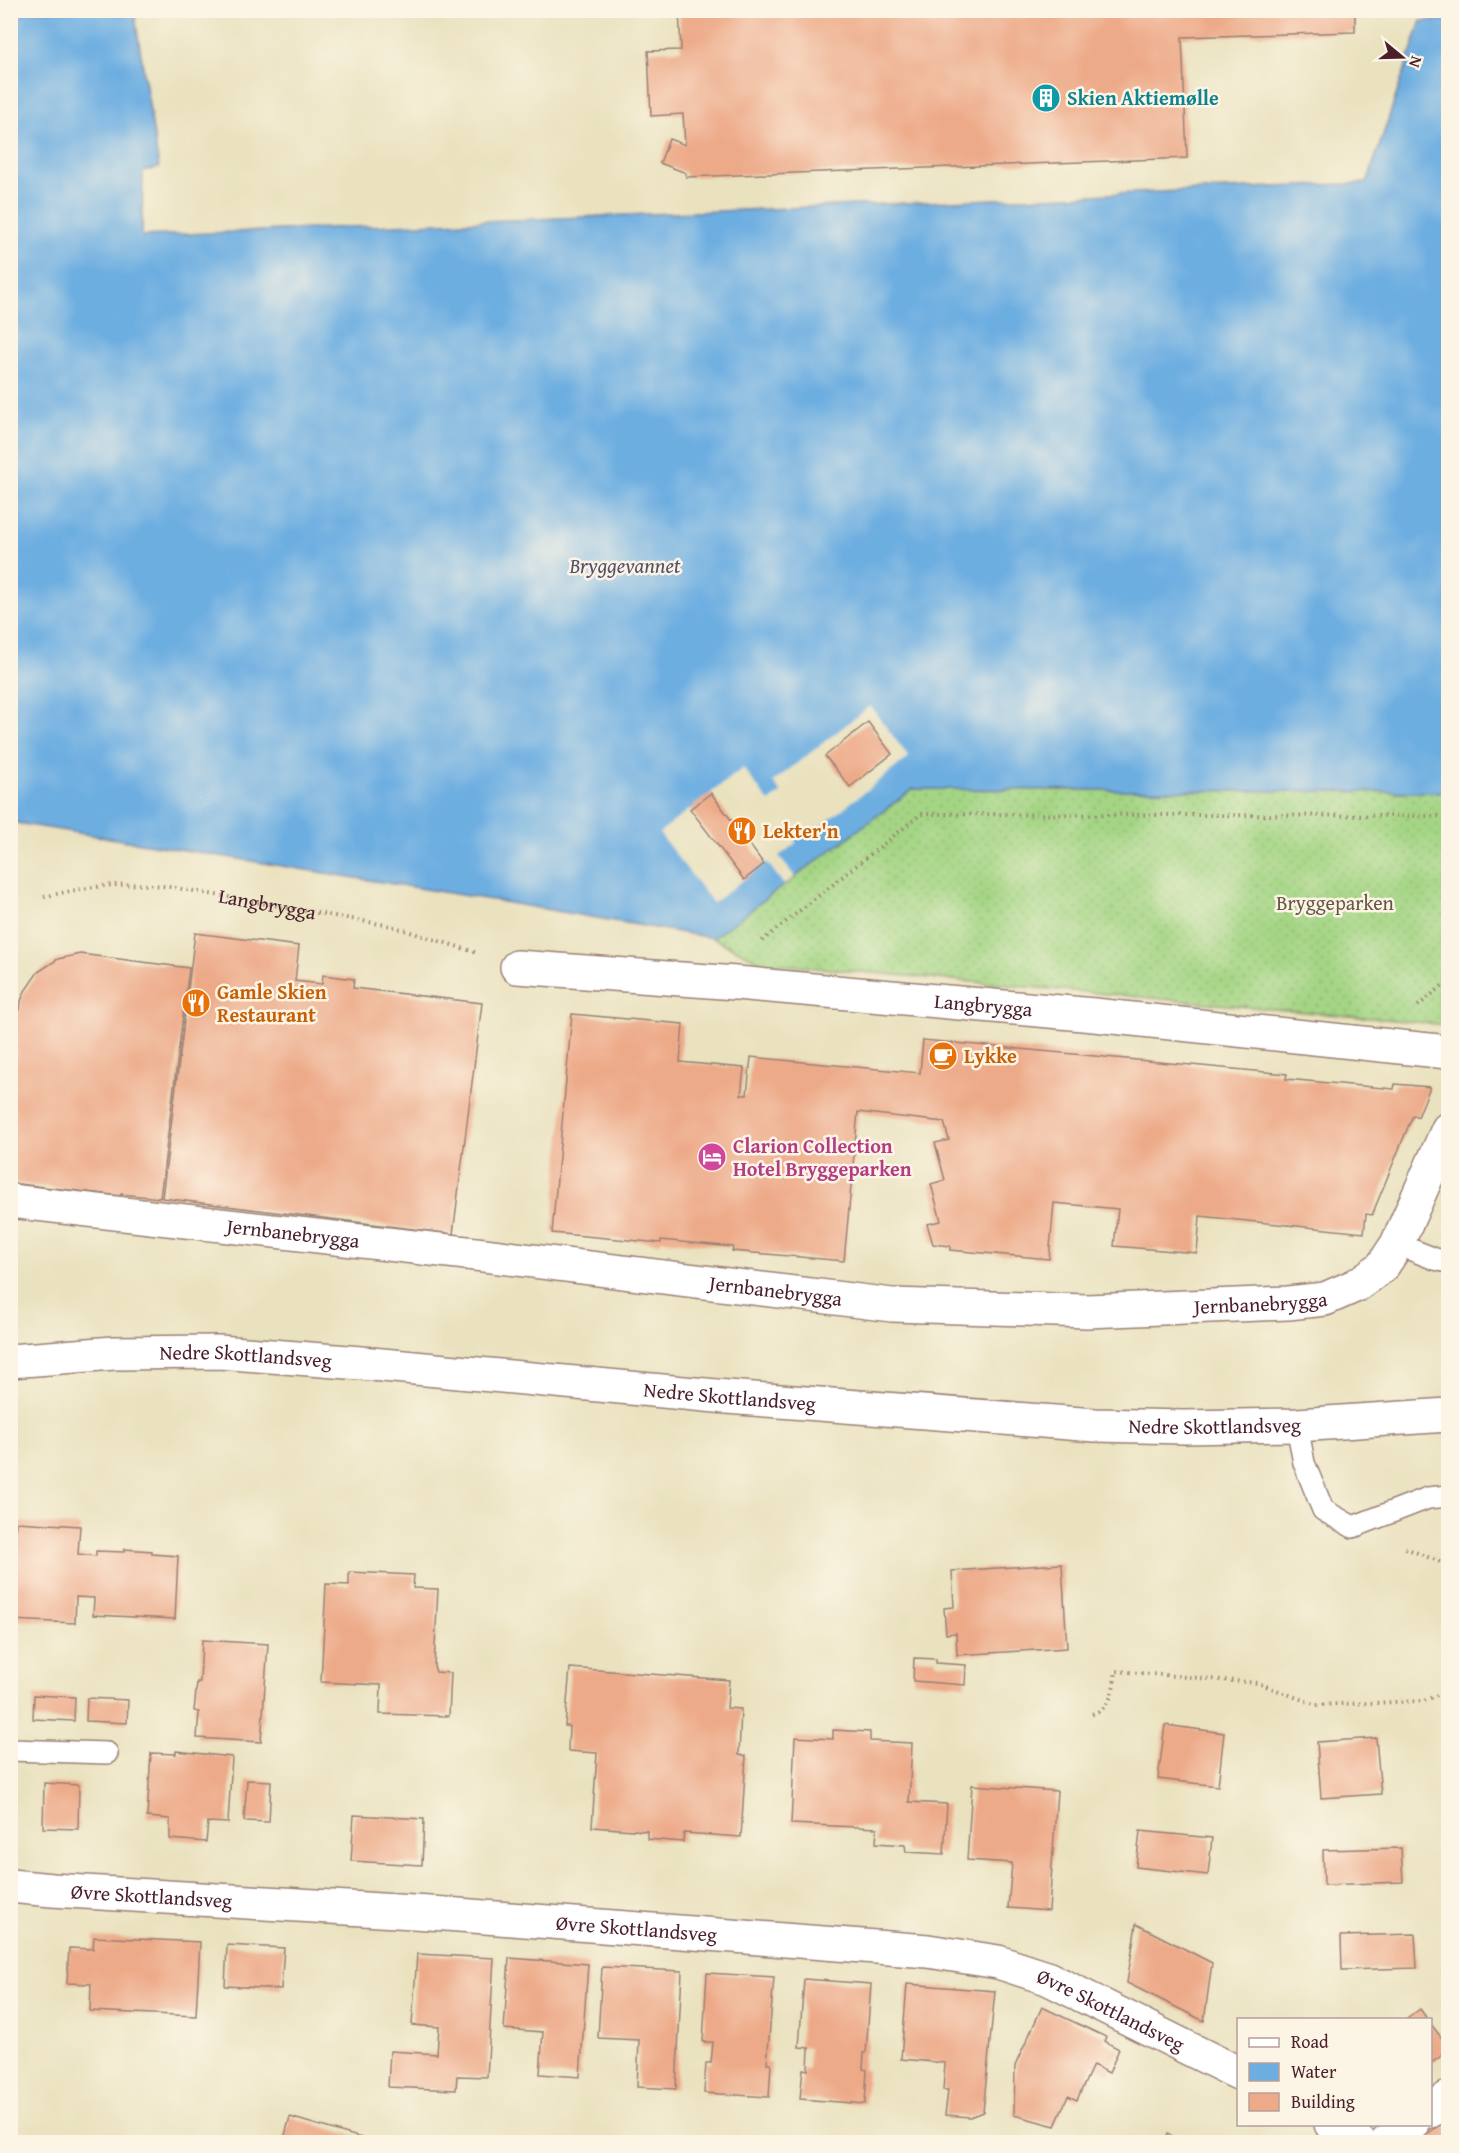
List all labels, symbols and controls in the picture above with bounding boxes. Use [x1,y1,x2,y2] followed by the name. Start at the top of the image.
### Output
[1372,27,1432,87] north arrow
[1403,53,1429,71] text: N
[1030,82,1062,114] building icon: Skien Aktiemølle
[1067,83,1219,112] place label: Skien Aktiemølle
[568,550,681,581] water label: Bryggevannet
[726,815,758,847] restaurant icon: Lekter'n
[763,816,839,845] place label: Lekter'n
[216,881,319,927] street label: Langbrygga
[1276,888,1394,917] park label: Bryggeparken
[217,977,327,1029] place label: Gamle Skien Restaurant
[933,986,1034,1023] street label: Langbrygga
[180,987,212,1019] restaurant icon: Gamle Skien Restaurant
[927,1040,959,1072] cafe icon: Lykke
[964,1041,1017,1070] place label: Lykke
[733,1131,912,1183] place label: Clarion Collection Hotel Bryggeparken
[696,1141,728,1173] hotel icon: Clarion Collection Hotel Bryggeparken
[222,1210,362,1255] street label: Jernbanebrygga
[705,1267,844,1313] street label: Jernbanebrygga
[1190,1284,1329,1321] street label: Jernbanebrygga
[159,1337,333,1375] street label: Nedre Skottlandsveg
[642,1374,817,1418] street label: Nedre Skottlandsveg
[1128,1410,1301,1441] street label: Nedre Skottlandsveg
[70,1876,233,1915] street label: Øvre Skottlandsveg
[555,1907,718,1949] street label: Øvre Skottlandsveg
[1034,1961,1190,2058] street label: Øvre Skottlandsveg
[1237,2018,1432,2126] legend
[1291,2028,1329,2055] text: Road
[1291,2058,1337,2085] text: Water
[1291,2088,1355,2115] text: Building

